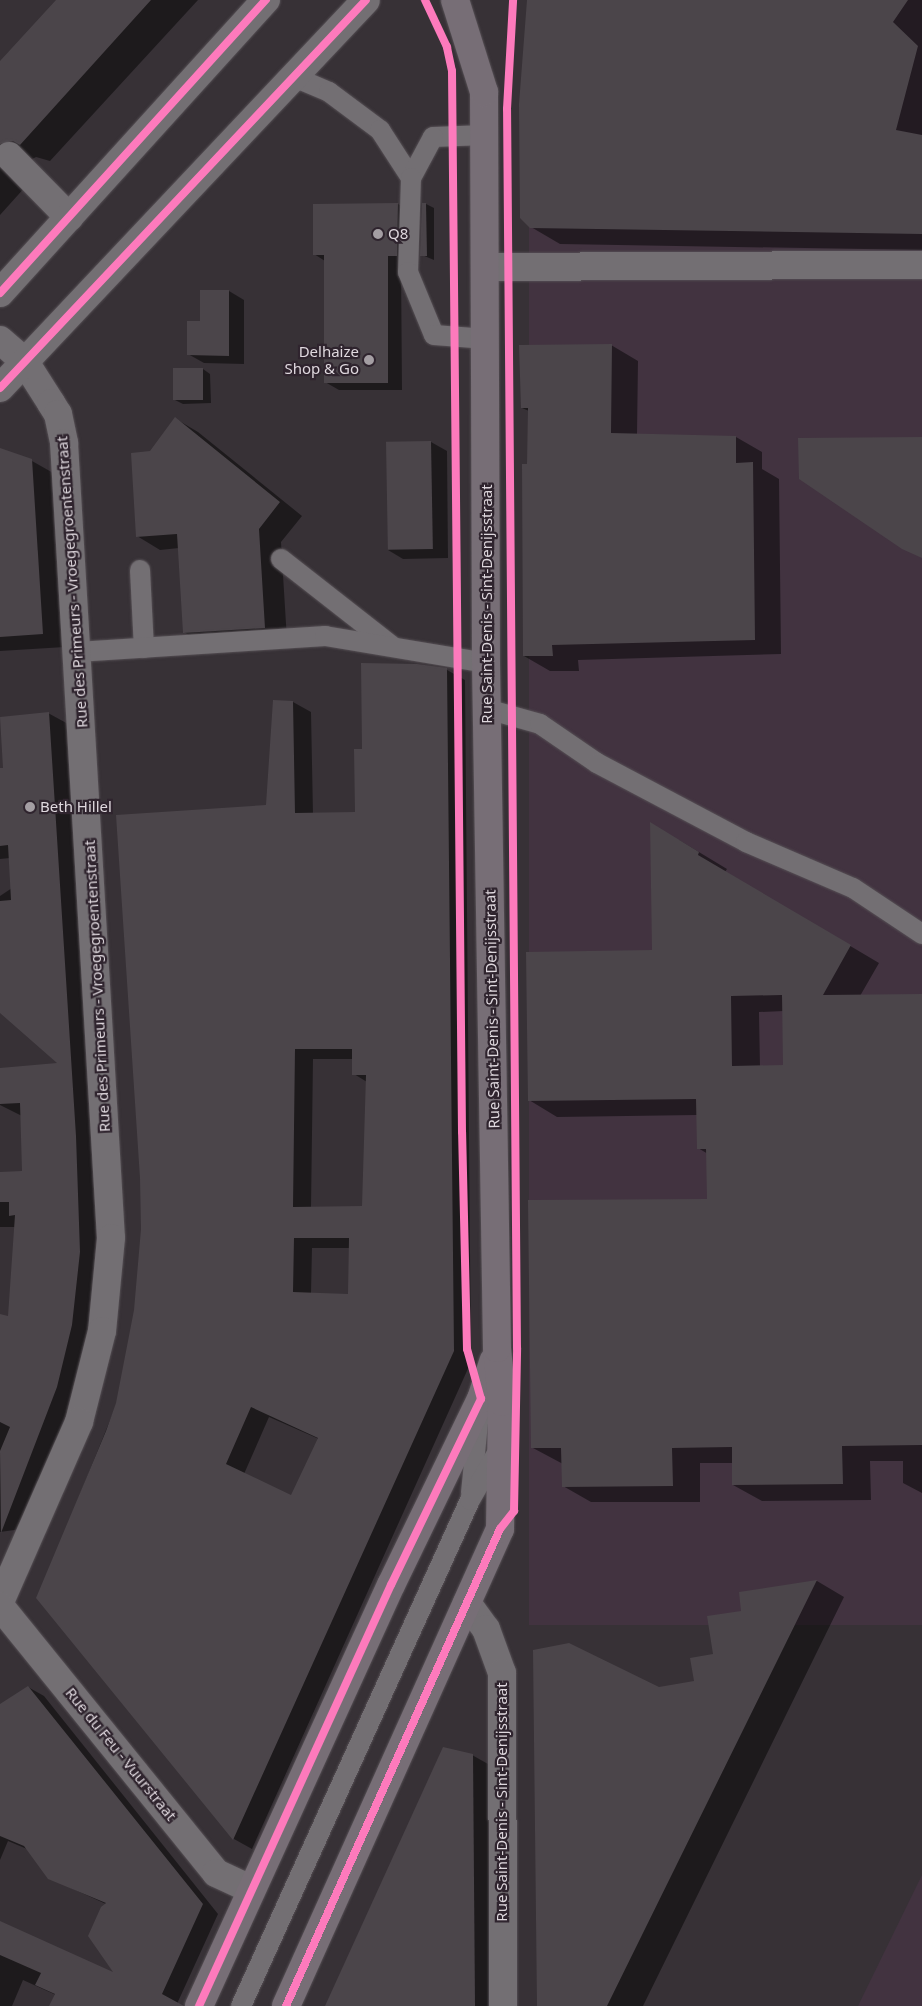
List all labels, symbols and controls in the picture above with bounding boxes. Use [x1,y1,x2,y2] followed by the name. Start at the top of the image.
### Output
[388,225,408,243] place label: Q8
[372,228,384,240] marker: Q8
[284,342,359,377] place label: Delhaize Shop & Go
[363,354,375,366] marker: Delhaize Shop & Go
[53,436,91,728] street label: Rue des Primeurs - Vroegegroentenstraat
[478,484,496,724] street label: Rue Saint-Denis - Sint-Denijsstraat
[40,798,112,816] place label: Beth Hillel
[24,801,36,813] marker: Beth Hillel
[80,840,114,1132] street label: Rue des Primeurs - Vroegegroentenstraat
[481,889,503,1129] street label: Rue Saint-Denis - Sint-Denijsstraat
[493,1682,511,1922] street label: Rue Saint-Denis - Sint-Denijsstraat
[62,1684,180,1824] street label: Rue du Feu - Vuurstraat

